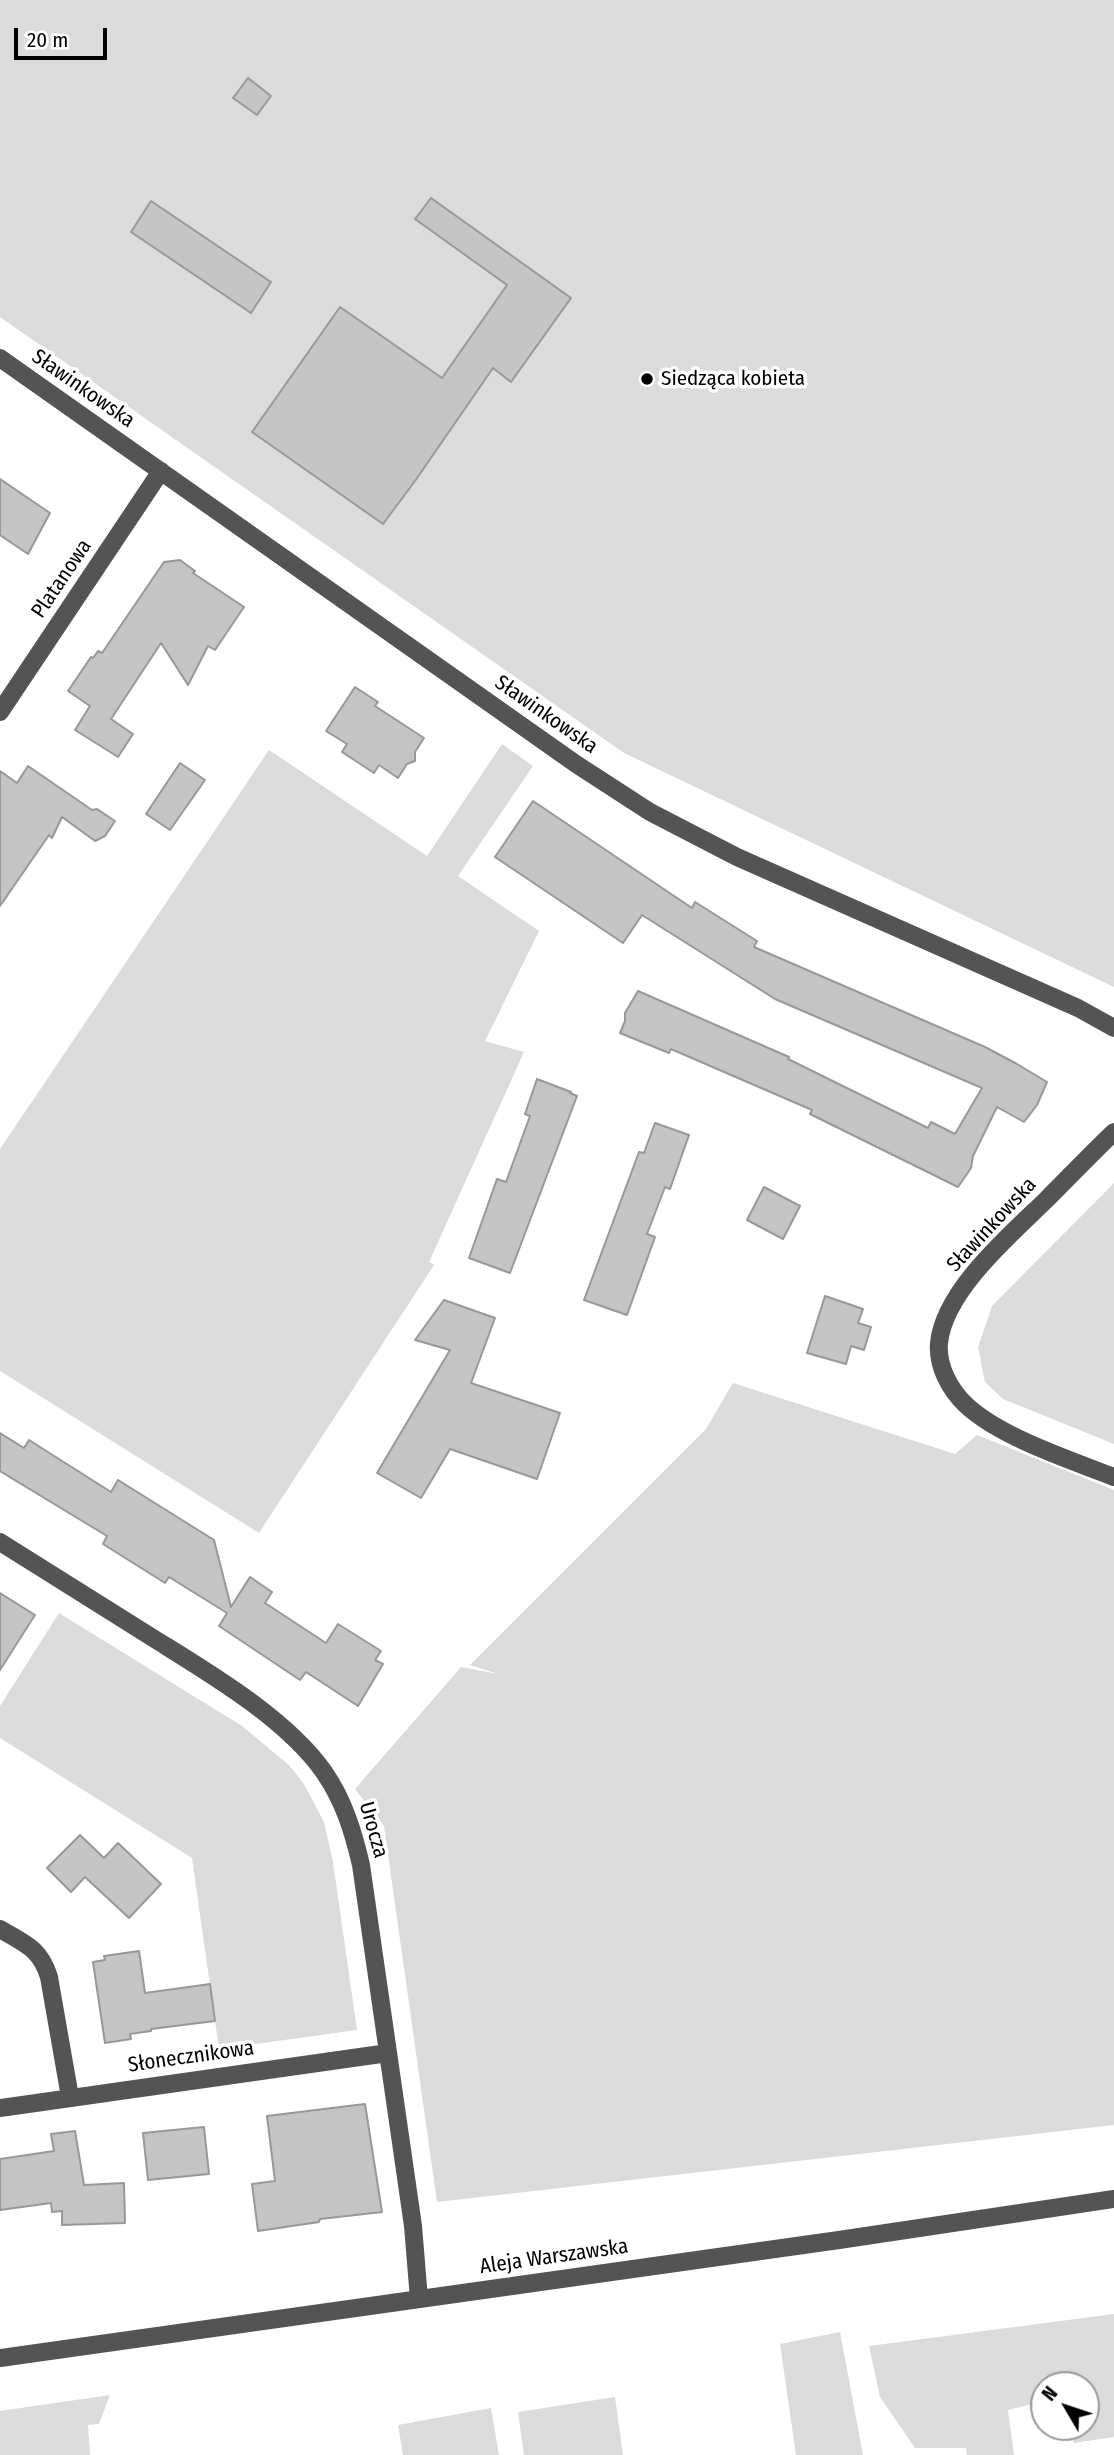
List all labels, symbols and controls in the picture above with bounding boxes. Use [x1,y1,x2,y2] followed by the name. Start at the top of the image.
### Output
[18,14,110,58] scale bar
[27,27,68,53] text: 20 m
[27,344,139,434] street label: Sławinkowska
[661,366,805,392] place label: Siedząca kobieta
[639,371,655,387] marker: Siedząca kobieta
[27,535,97,623] street label: Platanowa
[490,670,602,760] street label: Sławinkowska
[942,1173,1042,1277] street label: Sławinkowska
[353,1799,393,1861] street label: Urocza
[126,2036,256,2078] street label: Słonecznikowa
[478,2234,630,2280] street label: Aleja Warszawska
[1030,2371,1100,2441] north arrow
[1037,2382,1062,2405] text: N

